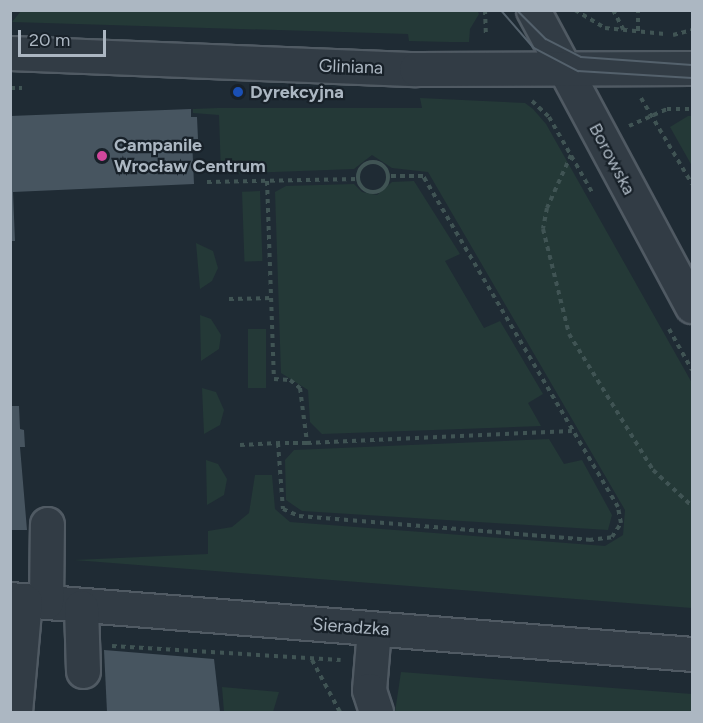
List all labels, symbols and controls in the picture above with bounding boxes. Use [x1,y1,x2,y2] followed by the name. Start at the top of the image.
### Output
[21,18,110,56] scale bar
[29,29,70,51] text: 20 m
[318,55,384,79] street label: Gliniana
[250,81,344,103] place label: Dyrekcyjna
[231,85,245,99] marker: Dyrekcyjna
[584,120,640,198] street label: Borowska
[114,135,266,178] place label: Campanile Wrocław Centrum
[95,149,109,163] marker: Campanile Wrocław Centrum
[312,614,390,640] street label: Sieradzka

